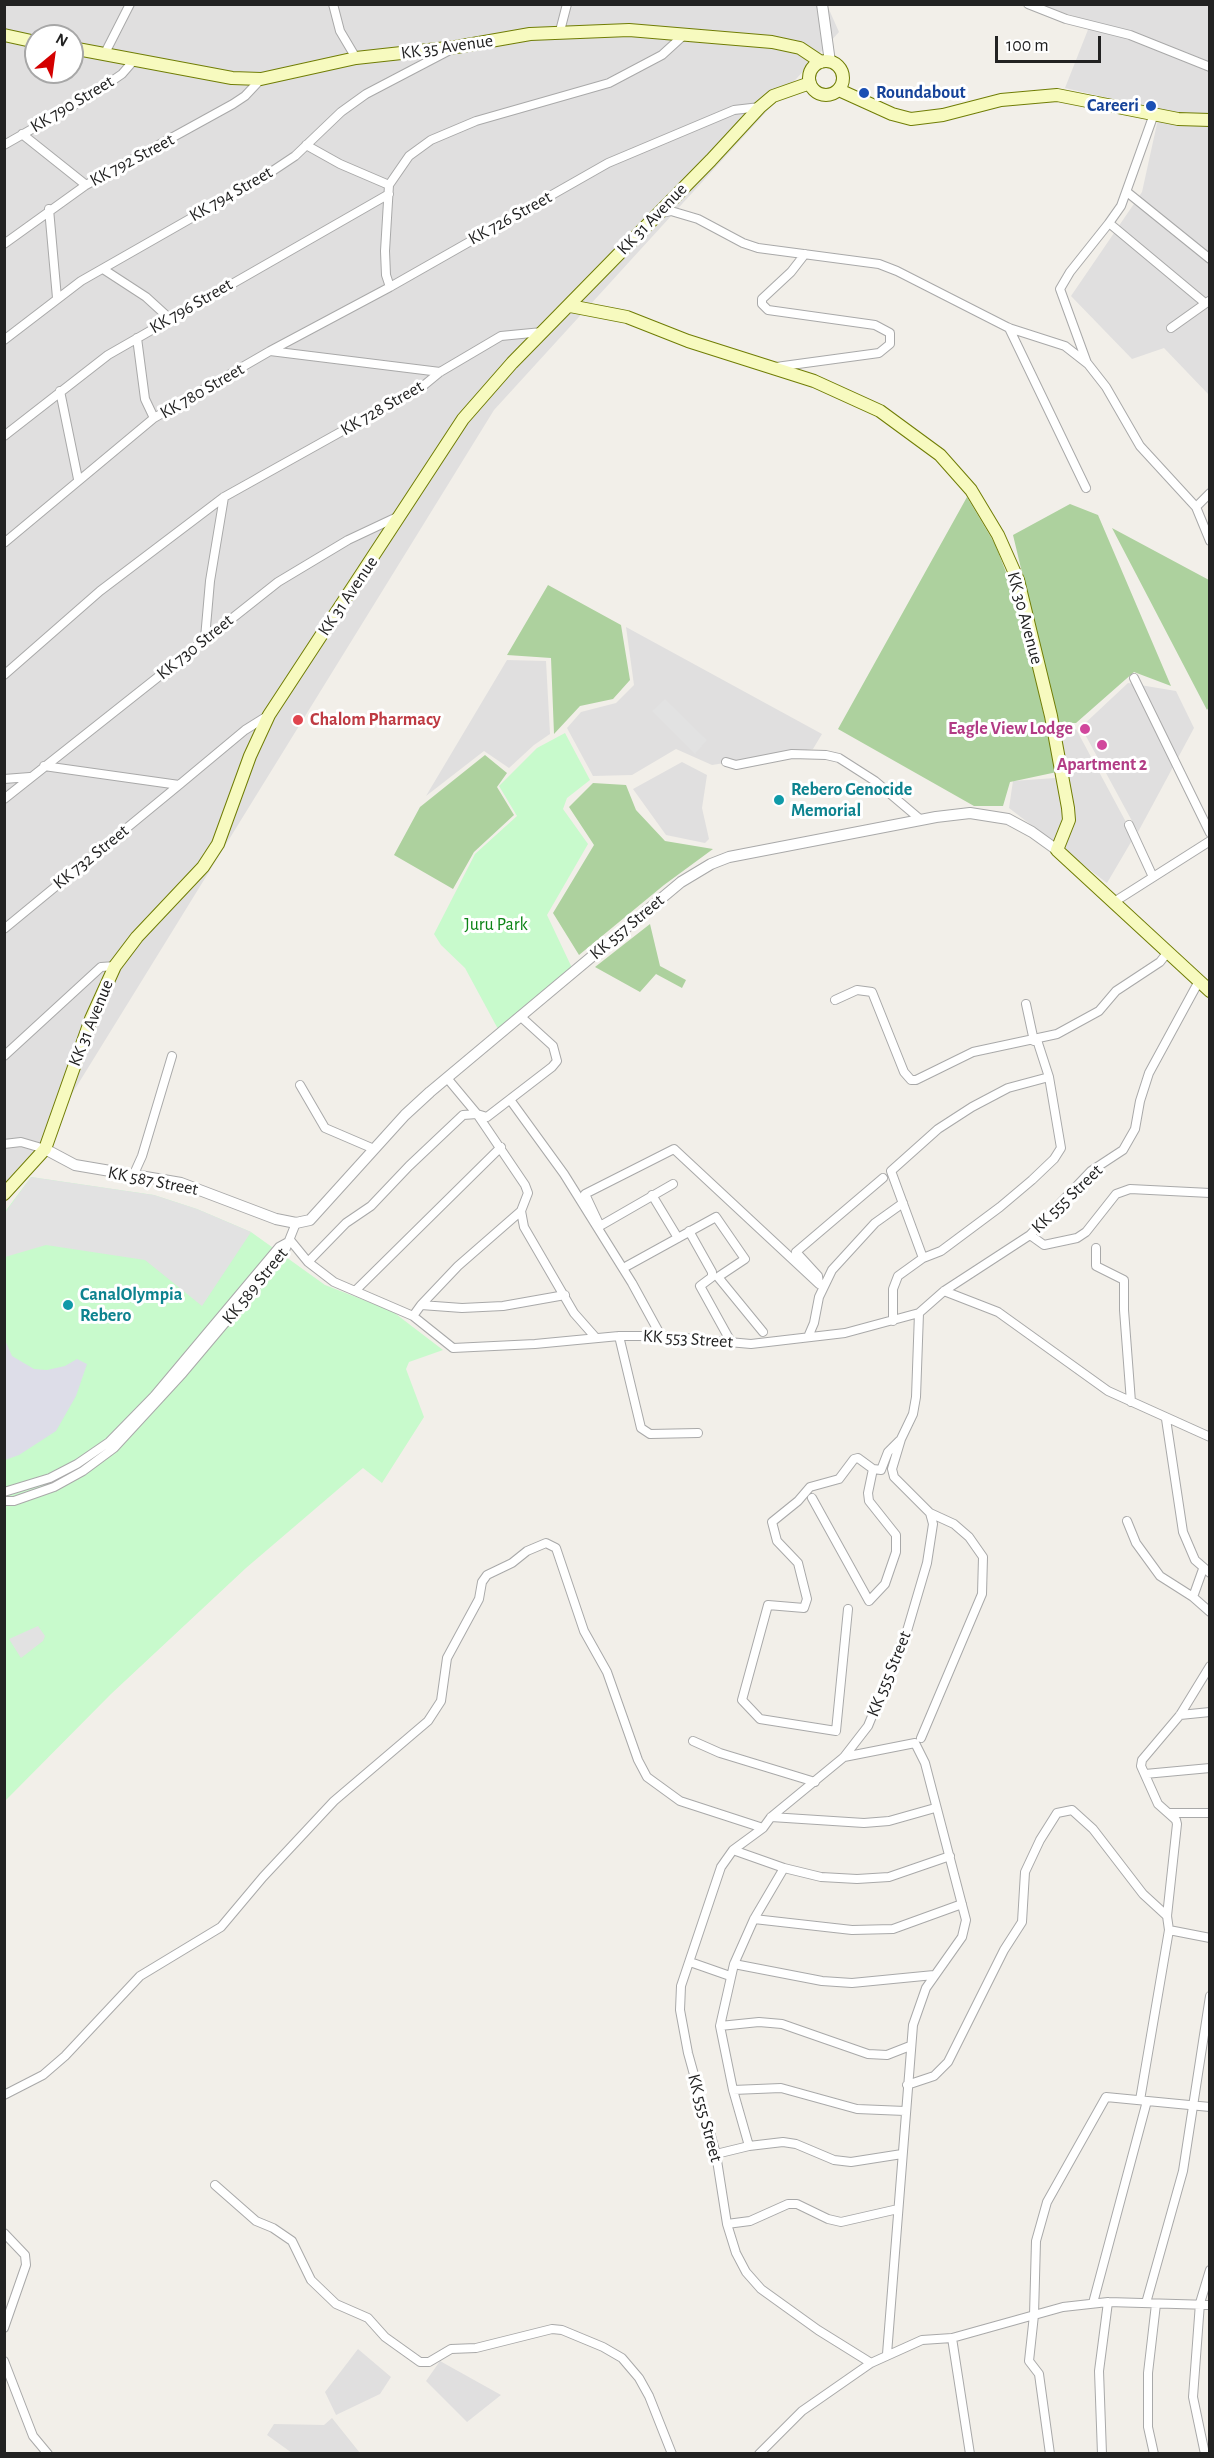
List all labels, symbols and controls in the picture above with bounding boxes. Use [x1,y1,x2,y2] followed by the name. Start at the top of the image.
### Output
[24,24,84,84] north arrow
[998,24,1104,62] scale bar
[53,30,71,50] text: N
[399,30,495,64] street label: KK 35 Avenue
[1006,37,1049,55] text: 100 m
[26,71,118,137] street label: KK 790 Street
[876,82,966,104] place label: Roundabout
[857,86,871,100] marker: Roundabout
[1087,95,1139,117] place label: Careeri
[1144,99,1158,113] marker: Careeri
[86,129,178,191] street label: KK 792 Street
[185,161,277,227] street label: KK 794 Street
[612,179,692,259] street label: KK 31 Avenue
[464,186,556,250] street label: KK 726 Street
[146,274,236,338] street label: KK 796 Street
[156,358,248,424] street label: KK 780 Street
[337,376,427,440] street label: KK 728 Street
[313,552,383,640] street label: KK 31 Avenue
[1002,569,1048,667] street label: KK 30 Avenue
[152,610,238,684] street label: KK 730 Street
[310,709,441,731] place label: Chalom Pharmacy
[291,713,305,727] marker: Chalom Pharmacy
[948,718,1073,740] place label: Eagle View Lodge
[1078,722,1092,736] marker: Eagle View Lodge
[1095,738,1109,752] marker: Apartment 2
[1057,754,1147,776] place label: Apartment 2
[791,779,912,822] place label: Rebero Genocide Memorial
[772,793,786,807] marker: Rebero Genocide Memorial
[49,820,133,894] street label: KK 732 Street
[585,890,669,964] street label: KK 557 Street
[464,914,528,936] park label: Juru Park
[64,976,118,1070] street label: KK 31 Avenue
[1027,1160,1107,1238] street label: KK 555 Street
[106,1162,200,1200] street label: KK 587 Street
[217,1243,293,1329] street label: KK 589 Street
[80,1284,182,1326] place label: CanalOlympia Rebero
[61,1298,75,1312] marker: CanalOlympia Rebero
[642,1325,734,1353] street label: KK 553 Street
[862,1628,916,1720] street label: KK 555 Street
[683,2071,727,2165] street label: KK 555 Street

